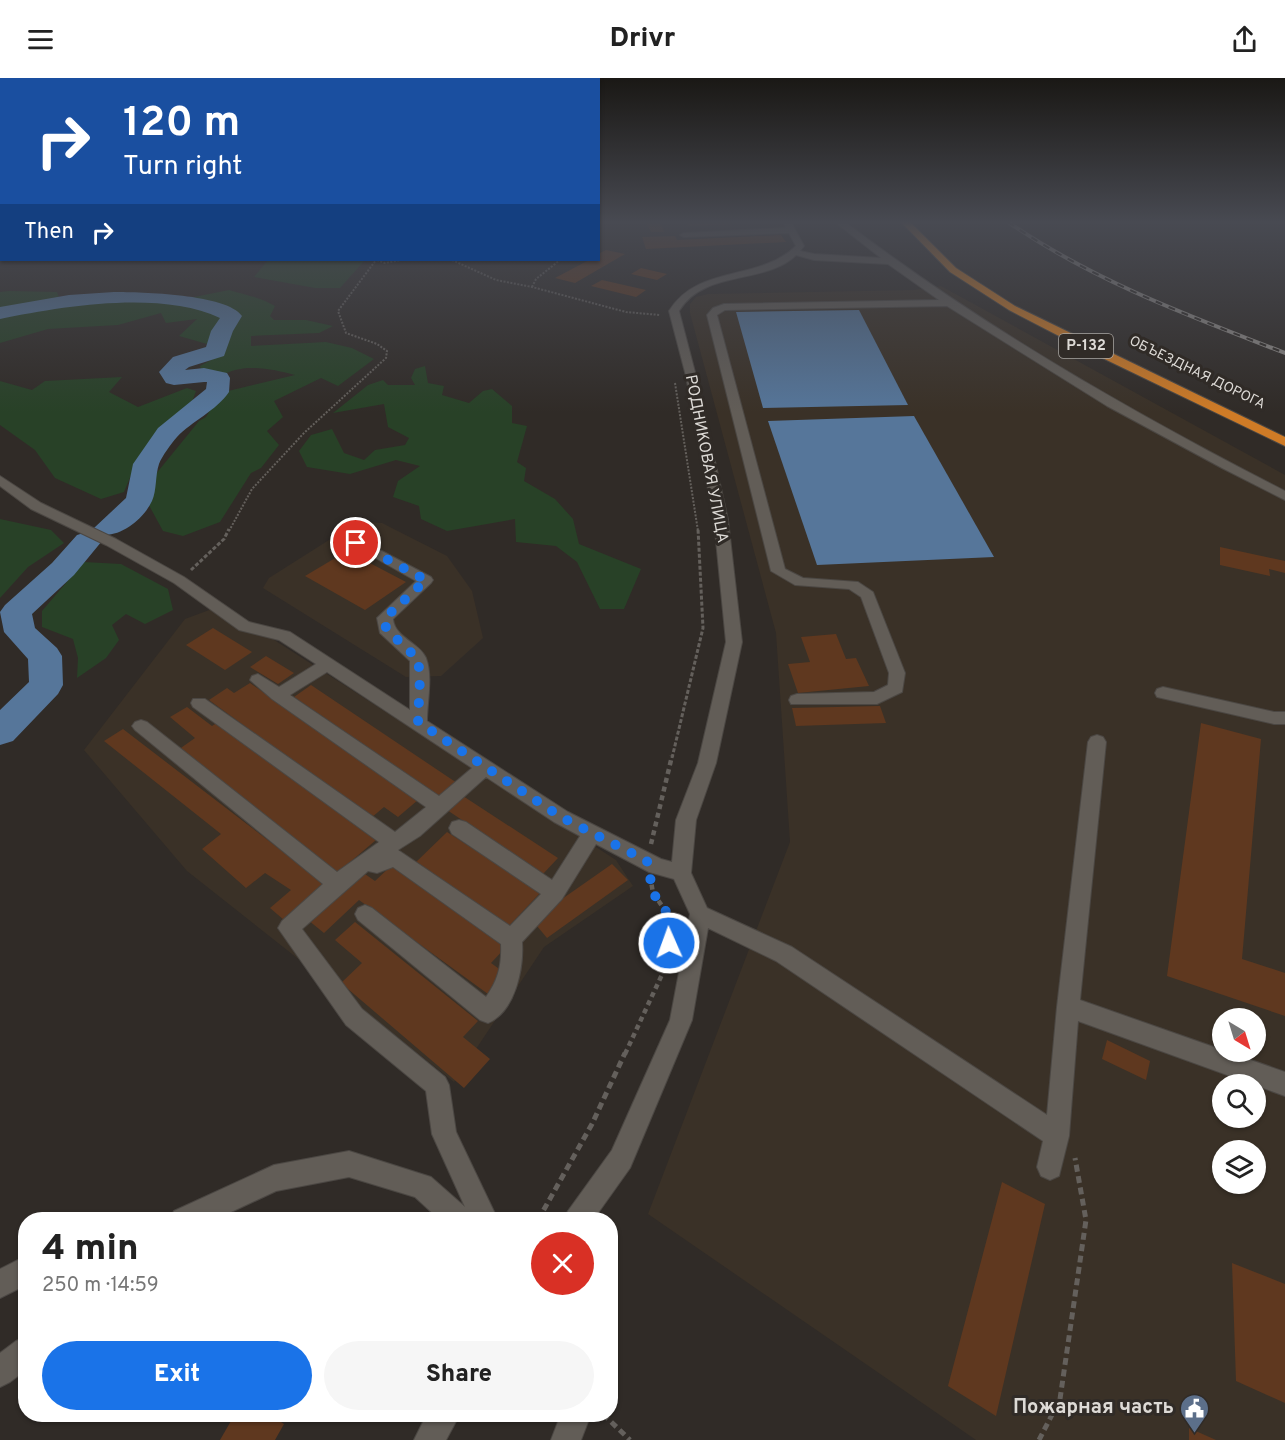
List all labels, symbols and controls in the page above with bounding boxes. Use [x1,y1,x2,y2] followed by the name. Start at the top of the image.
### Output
[610,22,675,56] text: Drivr
[24,23,57,56] icon: menu
[1228,23,1261,56] icon: share
[123,98,240,151] text: 120 m
[24,102,102,180] icon: right
[123,150,242,184] text: Turn right
[86,216,119,249] icon: right
[24,219,74,246] text: Then
[1126,333,1268,413] street label: ОБЪЕЗДНАЯ ДОРОГА
[1059,334,1113,358] road number: Р-132
[680,373,732,545] street label: РОДНИКОВАЯ УЛИЦА
[330,517,381,568] pin
[339,526,372,559] icon: arrive
[637,911,701,975] position arrow
[1212,1008,1266,1062] north arrow
[1212,1008,1266,1194] map controls
[1212,1074,1266,1128] button: search
[1212,1140,1266,1194] button: layers
[42,1227,139,1273] text: 4 min
[531,1232,594,1295] button: close
[42,1273,159,1299] text: 250 m · 14:59
[42,1341,312,1410] button: Exit
[324,1341,594,1410] button: Share
[1179,1392,1211,1434] public building icon: Пожарная часть
[1013,1395,1174,1421] place label: Пожарная часть

